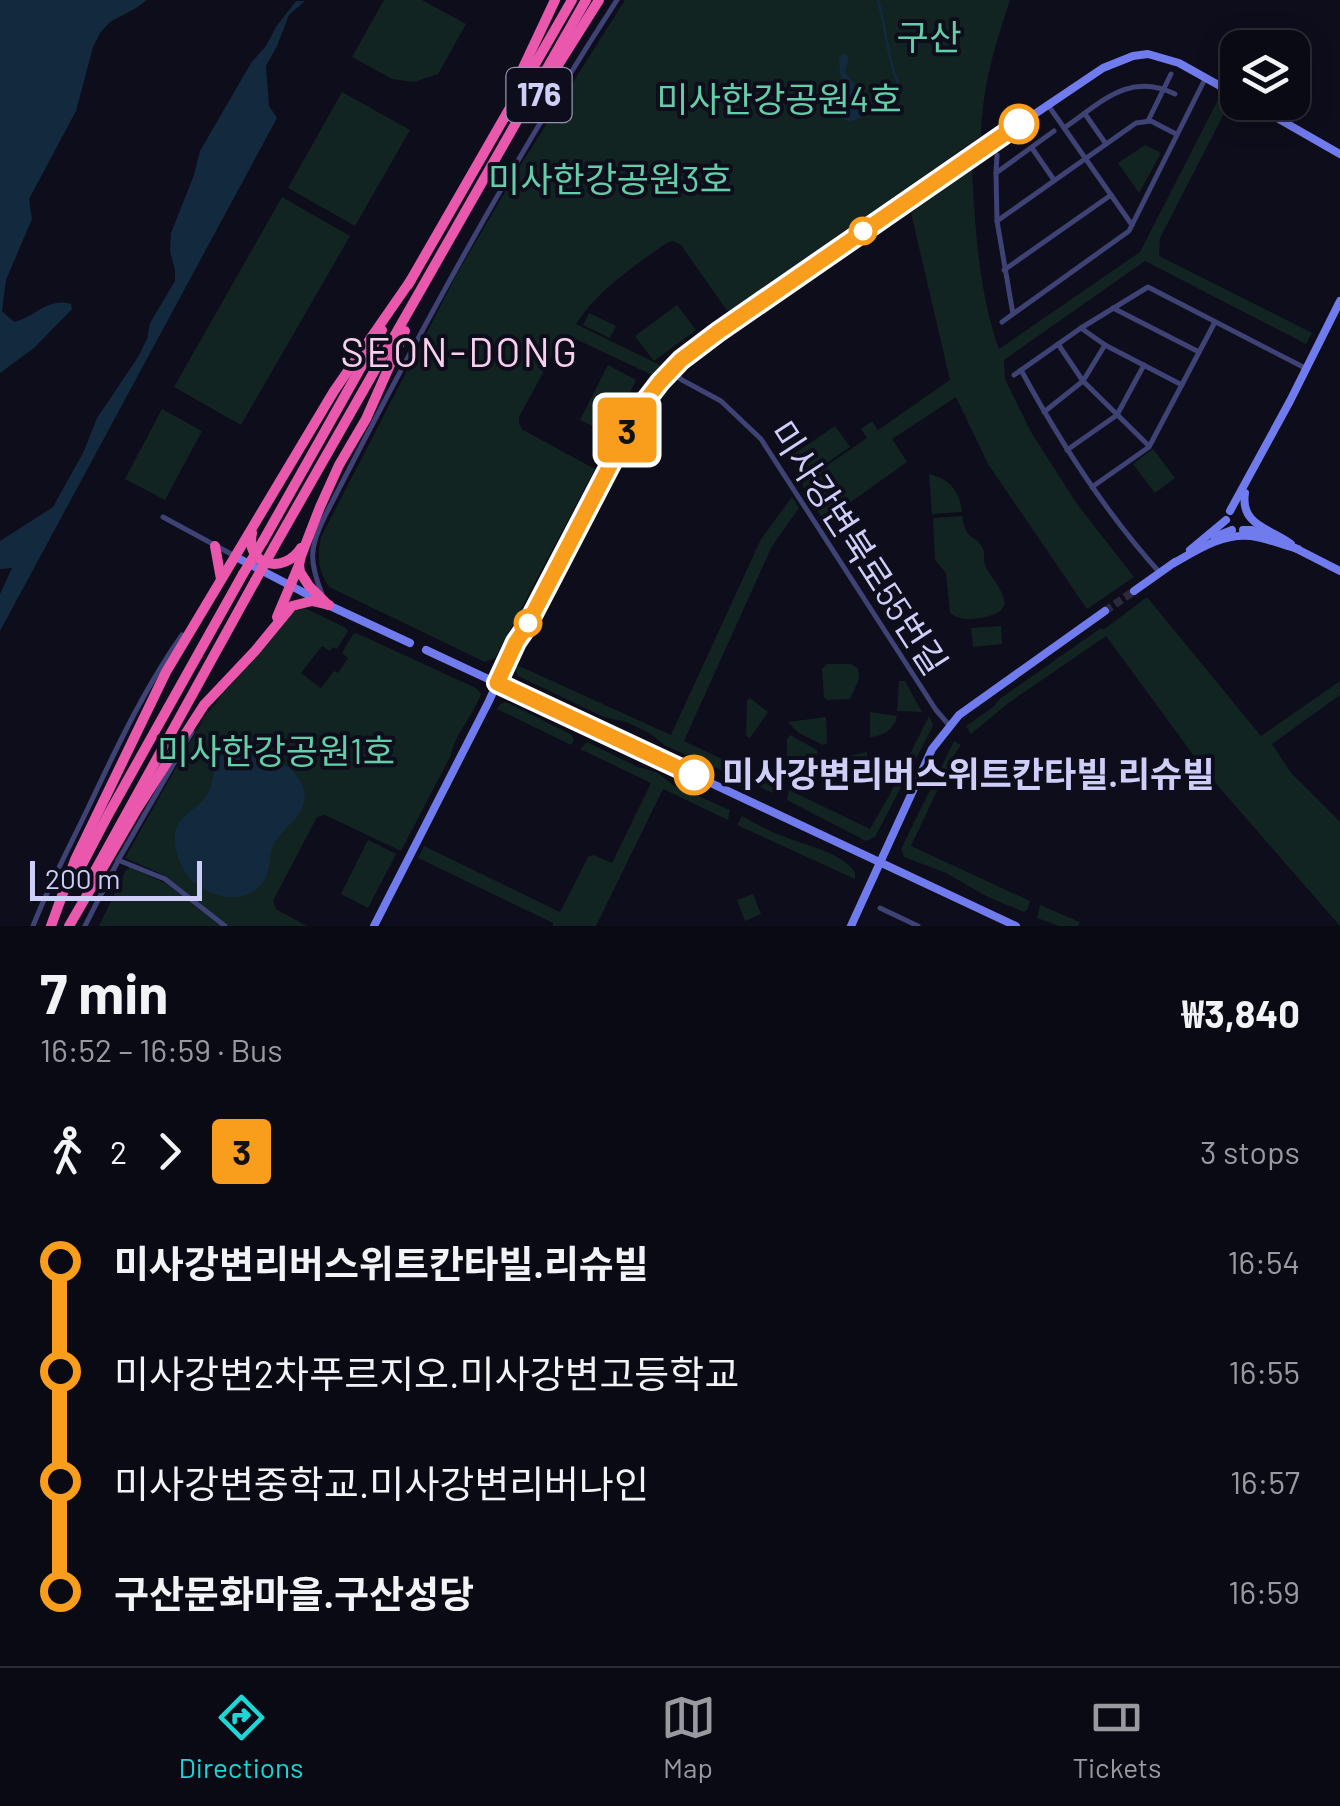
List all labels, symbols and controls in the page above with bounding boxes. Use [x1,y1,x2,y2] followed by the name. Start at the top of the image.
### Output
[897,15,961,57] park label: 구산
[1220,30,1310,120] map controls
[1220,30,1310,120] button: layers
[506,68,572,122] road number: 176
[657,77,901,119] park label: 미사한강공원4호
[1000,105,1038,143] unlabelled marker
[488,157,732,199] park label: 미사한강공원3호
[850,218,876,244] unlabelled marker
[341,327,579,375] district label: SEON-DONG
[594,398,660,462] line badge: 3
[618,409,636,451] text: 3
[762,412,957,681] street label: 미사강변북로55번길
[515,610,541,636] unlabelled marker
[157,729,395,771] park label: 미사한강공원1호
[722,752,1214,794] place label: 미사강변리버스위트칸타빌.리슈빌
[675,756,713,794] marker: 미사강변리버스위트칸타빌.리슈빌
[30,856,202,900] scale bar
[45,861,120,895] text: 200 m
[40,959,168,1025] text: 7 min
[1182,990,1300,1036] text: ₩3,840
[40,1030,283,1068] text: 16:52 – 16:59 · Bus
[40,1124,95,1179] icon: walk
[142,1124,197,1179] icon: forward
[232,1130,251,1172] text: 3
[110,1132,127,1170] text: 2
[1200,1132,1300,1170] text: 3 stops
[114,1240,649,1286] text: 미사강변리버스위트칸타빌.리슈빌
[1227,1242,1300,1280] text: 16:54
[114,1350,739,1396] text: 미사강변2차푸르지오.미사강변고등학교
[1229,1352,1300,1390] text: 16:55
[114,1460,649,1506] text: 미사강변중학교.미사강변리버나인
[1230,1462,1300,1500] text: 16:57
[114,1570,474,1616] text: 구산문화마을.구산성당
[1228,1572,1300,1610] text: 16:59
[178,1690,304,1784] tab: Directions
[661,1690,716,1784] tab: Map
[1072,1690,1162,1784] tab: Tickets

